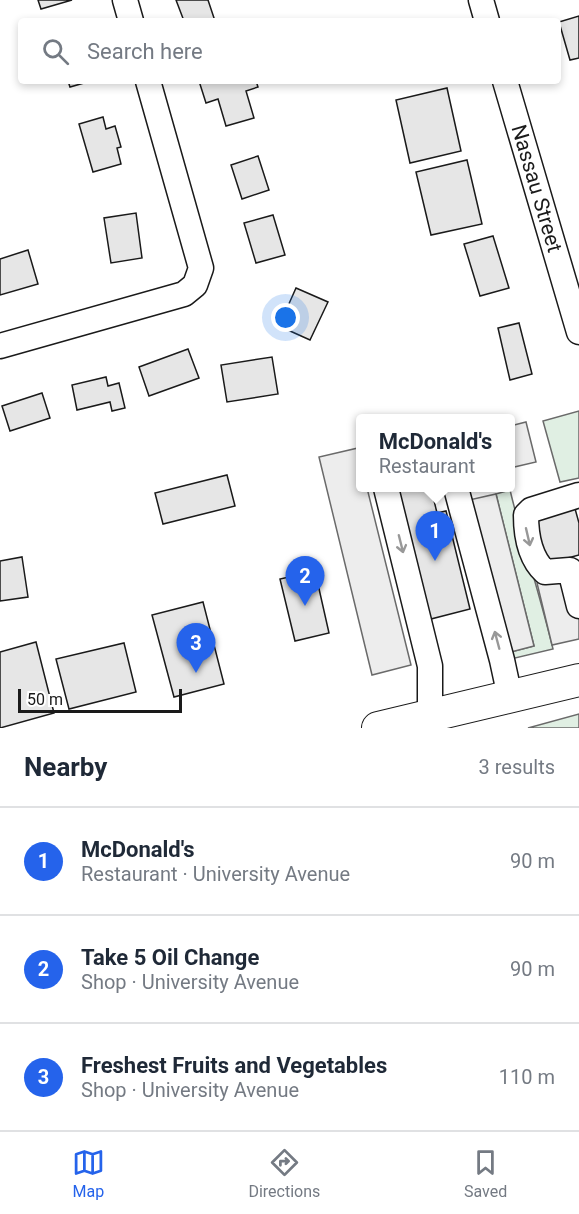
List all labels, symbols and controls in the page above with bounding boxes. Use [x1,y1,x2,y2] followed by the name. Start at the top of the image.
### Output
[18,18,561,84] search box
[39,35,72,68] icon: search
[87,39,203,64] text: Search here
[507,122,567,255] street label: Nassau Street
[271,303,300,332] your location
[356,414,515,492] popup
[379,429,492,454] text: McDonald's
[379,454,475,478] text: Restaurant
[416,512,454,561] pin: 1
[523,527,535,546] one-way arrow
[396,534,408,553] one-way arrow
[286,556,324,606] pin: 2
[176,624,216,673] pin: 3
[490,631,502,650] one-way arrow
[18,686,182,714] scale bar
[27,690,63,709] text: 50 m
[24,752,107,782] text: Nearby
[479,755,555,779] text: 3 results
[81,837,195,862] text: McDonald's
[38,849,49,873] text: 1
[510,849,555,873] text: 90 m
[81,862,350,886] text: Restaurant · University Avenue
[81,945,259,970] text: Take 5 Oil Change
[38,957,49,981] text: 2
[510,957,555,981] text: 90 m
[81,970,299,994] text: Shop · University Avenue
[81,1053,387,1078] text: Freshest Fruits and Vegetables
[38,1065,49,1089] text: 3
[499,1065,555,1089] text: 110 m
[81,1078,299,1102] text: Shop · University Avenue
[72,1146,105,1201] tab: Map
[248,1146,320,1201] tab: Directions
[464,1146,507,1201] tab: Saved

